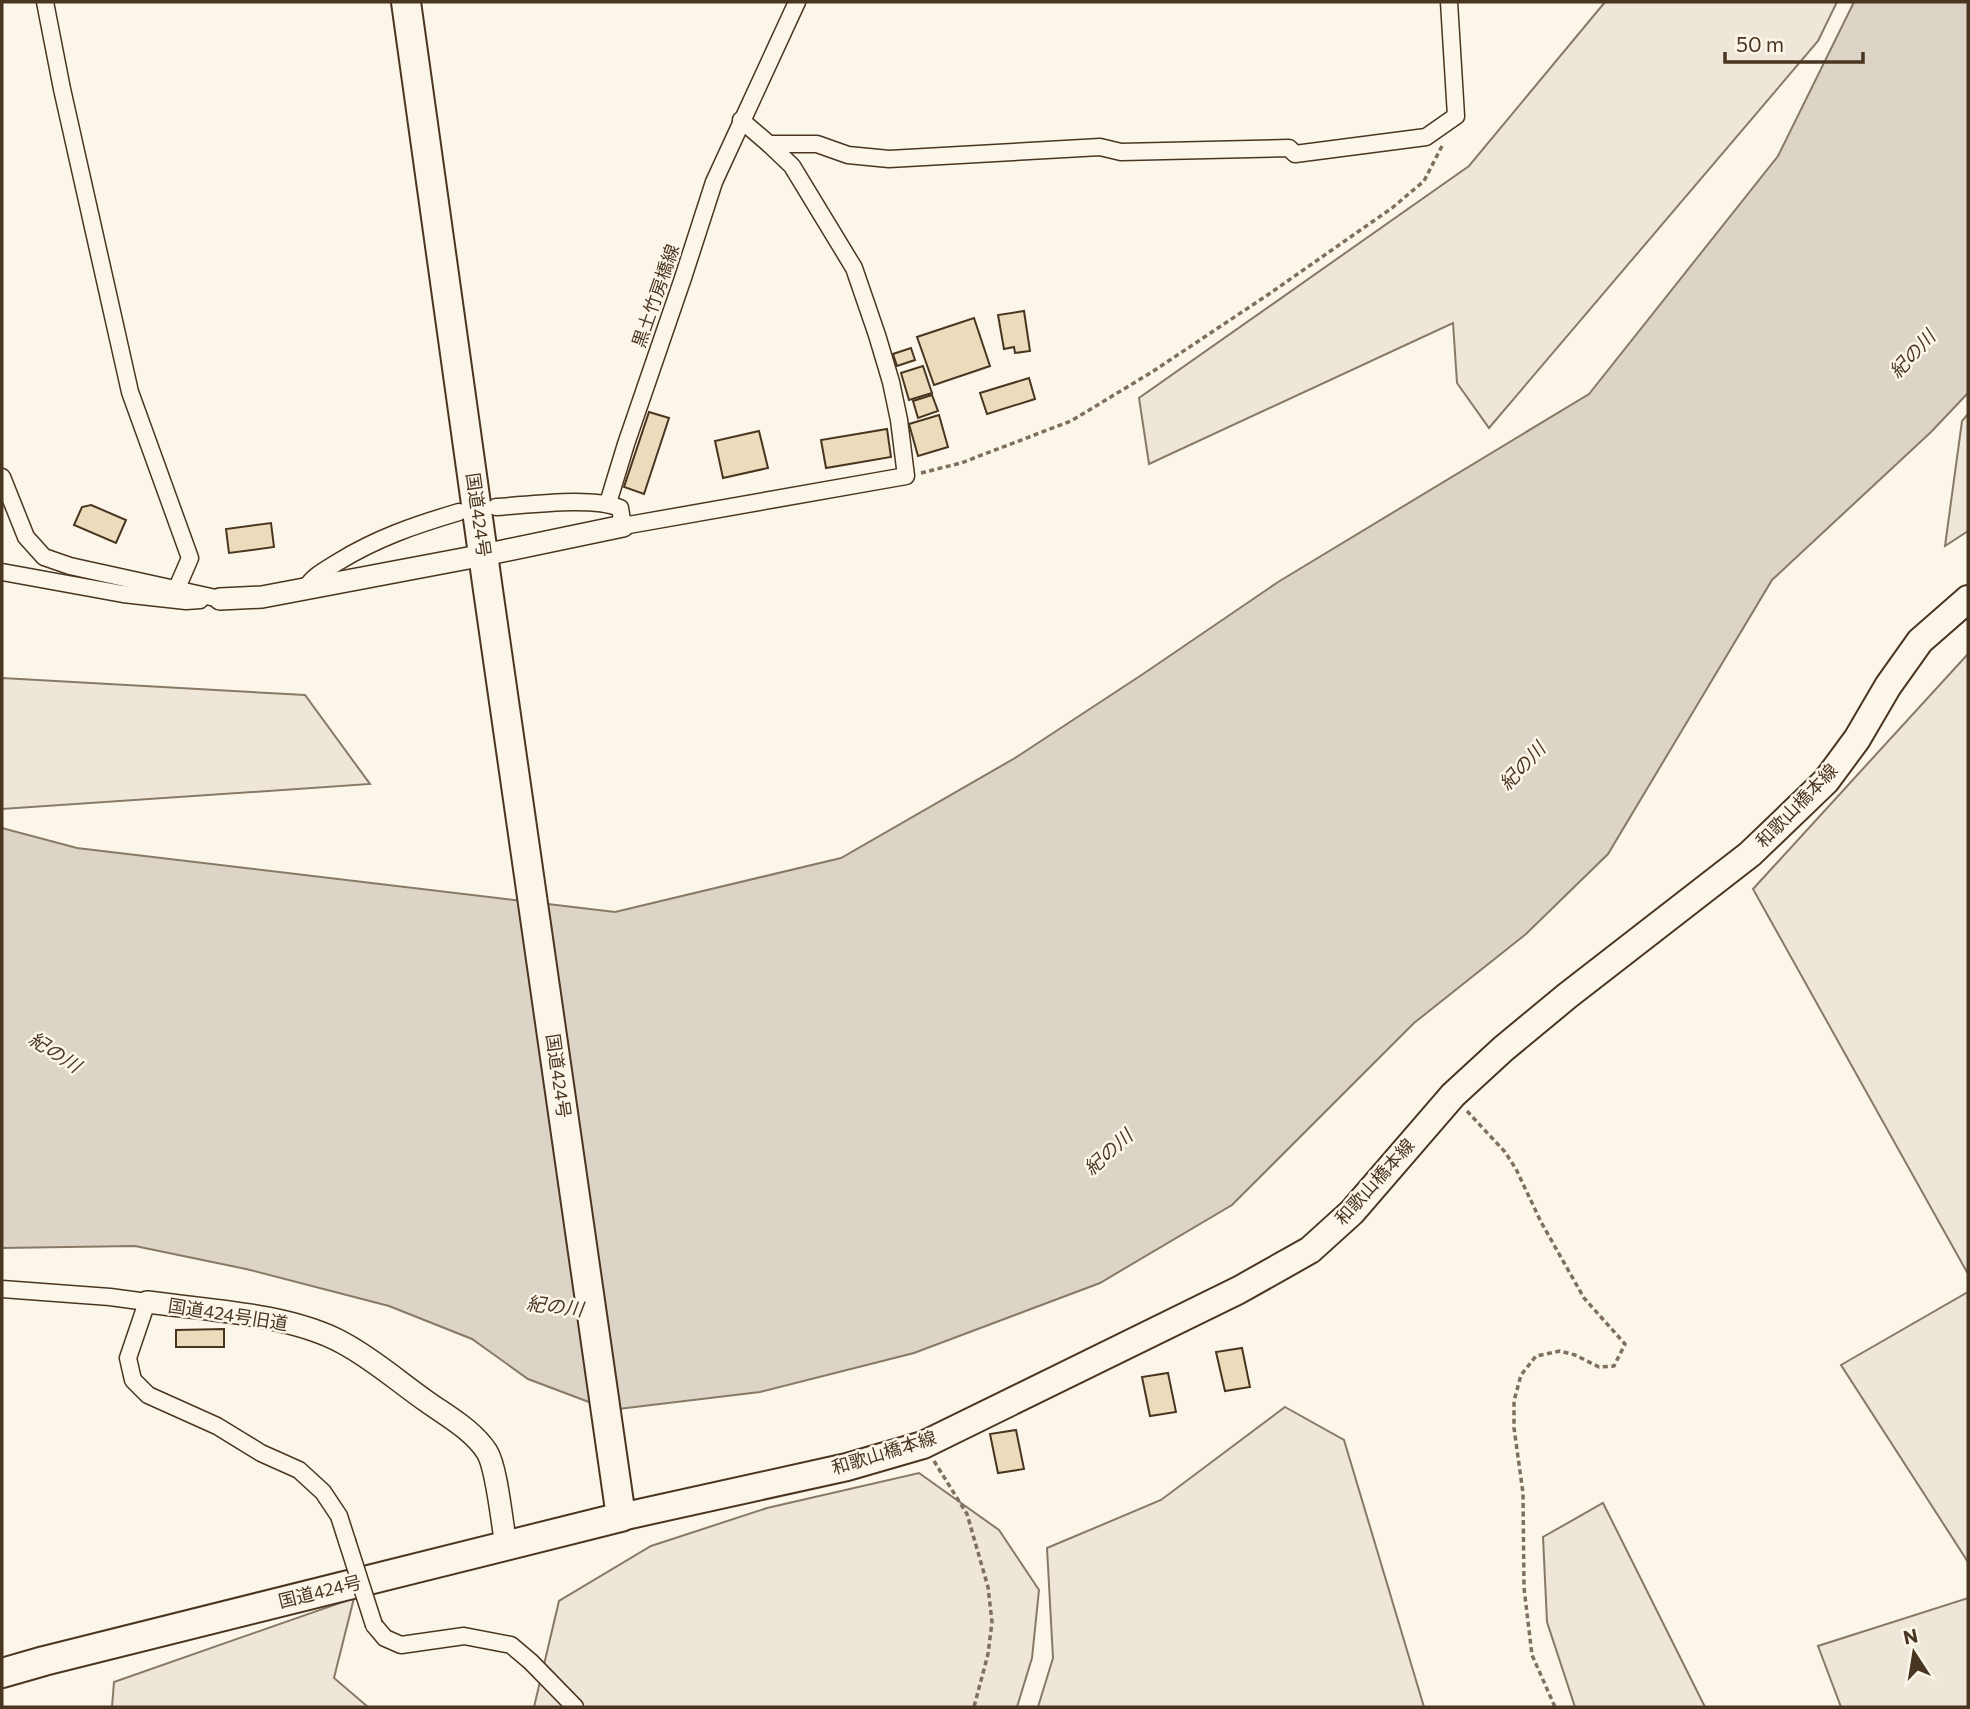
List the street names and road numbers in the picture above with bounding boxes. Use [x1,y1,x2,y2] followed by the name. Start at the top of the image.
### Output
[627,241,683,350] street label: 黒土竹房橋線
[462,471,496,558] street label: 国道424号
[1751,759,1842,852] street label: 和歌山橋本線
[542,1032,576,1119] street label: 国道424号
[1330,1134,1419,1229] street label: 和歌山橋本線
[167,1294,290,1334] street label: 国道424号旧道
[829,1426,939,1478] street label: 和歌山橋本線
[276,1570,364,1612] street label: 国道424号

